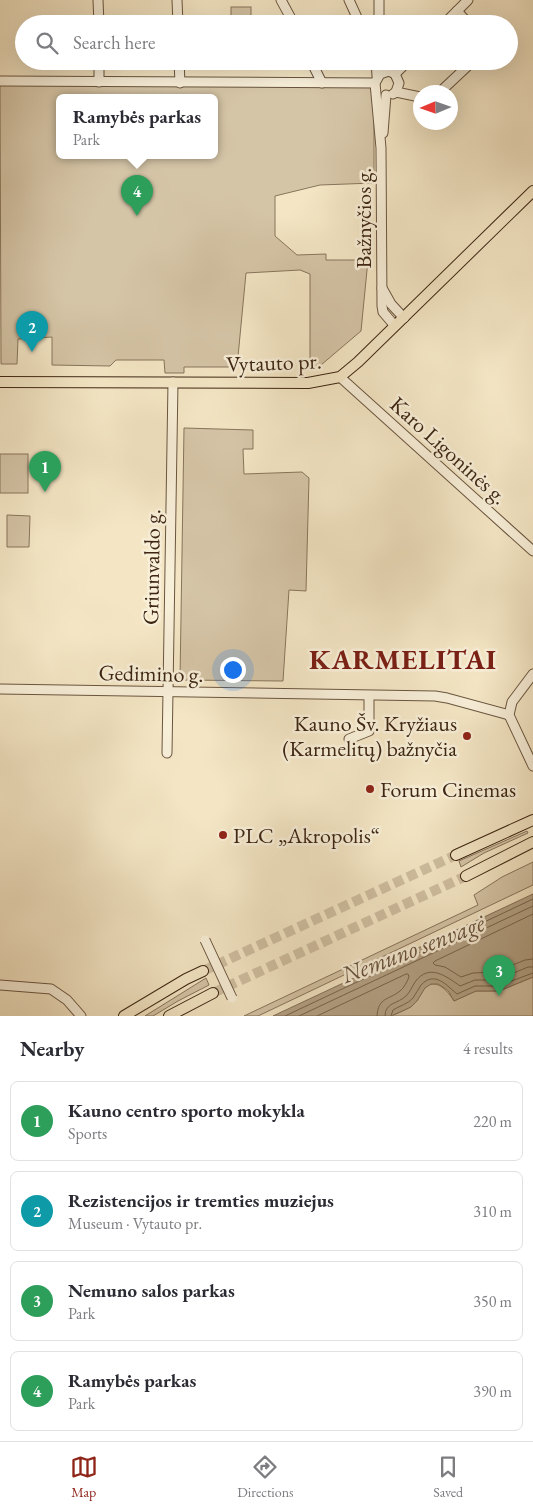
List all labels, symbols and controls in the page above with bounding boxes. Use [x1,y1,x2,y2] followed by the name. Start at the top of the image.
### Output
[15,15,518,70] search box
[33,29,61,57] icon: search
[73,30,155,55] text: Search here
[413,85,458,130] north arrow
[56,94,218,159] popup
[73,104,201,129] text: Ramybės parkas
[73,129,100,150] text: Park
[349,168,378,268] street label: Bažnyčios g.
[121,175,153,216] pin: 4
[16,311,48,352] pin: 2
[226,346,322,379] street label: Vytauto pr.
[384,390,514,511] street label: Karo Ligoninės g.
[29,451,61,492] pin: 1
[136,509,167,625] street label: Griunvaldo g.
[309,641,497,677] district label: KARMELITAI
[220,657,246,683] your location
[98,658,204,689] street label: Gedimino g.
[282,709,457,763] place label: Kauno Šv. Kryžiaus (Karmelitų) bažnyčia
[461,730,473,742] marker: Kauno Šv. Kryžiaus (Karmelitų) bažnyčia
[380,775,516,804] place label: Forum Cinemas
[364,783,376,795] marker: Forum Cinemas
[233,821,380,850] place label: PLC „Akropolis“
[217,829,229,841] marker: PLC „Akropolis“
[336,907,490,990] water label: Nemuno senvagė
[483,955,515,996] pin: 3
[20,1035,84,1062] text: Nearby
[463,1038,513,1059] text: 4 results
[68,1098,305,1123] text: Kauno centro sporto mokykla
[33,1111,41,1132] text: 1
[473,1111,512,1132] text: 220 m
[68,1123,107,1144] text: Sports
[68,1188,334,1213] text: Rezistencijos ir tremties muziejus
[33,1201,41,1222] text: 2
[473,1201,512,1222] text: 310 m
[68,1213,202,1234] text: Museum · Vytauto pr.
[68,1278,235,1303] text: Nemuno salos parkas
[33,1291,41,1312] text: 3
[473,1291,512,1312] text: 350 m
[68,1303,95,1324] text: Park
[68,1368,196,1393] text: Ramybės parkas
[33,1381,41,1402] text: 4
[473,1381,512,1402] text: 390 m
[68,1393,95,1414] text: Park
[70,1453,98,1501] tab: Map
[237,1453,294,1501] tab: Directions
[433,1453,463,1501] tab: Saved

